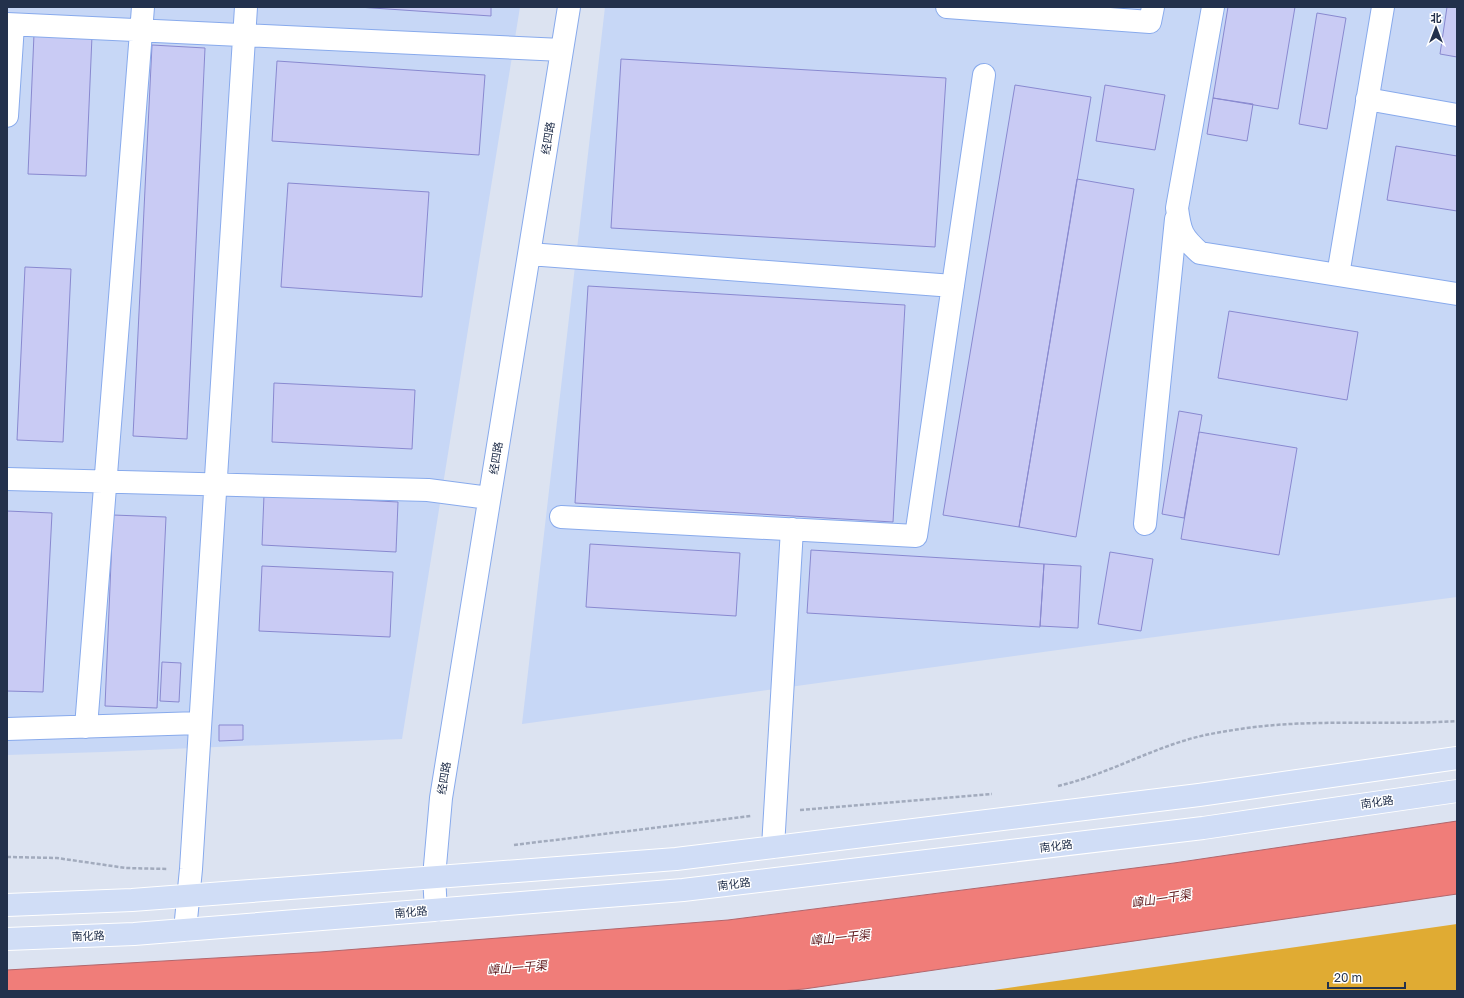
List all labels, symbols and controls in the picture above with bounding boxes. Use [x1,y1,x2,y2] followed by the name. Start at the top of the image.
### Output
[1416,8,1456,48] north arrow
[1431,11,1442,24] text: 北
[539,121,557,155] street label: 经四路
[487,441,505,475] street label: 经四路
[435,761,453,795] street label: 经四路
[1360,793,1394,810] street label: 南化路
[1039,837,1073,854] street label: 南化路
[717,875,751,892] street label: 南化路
[1130,886,1194,911] water label: 嶂山一干渠
[394,904,428,919] street label: 南化路
[809,927,873,948] water label: 嶂山一干渠
[71,928,105,943] street label: 南化路
[486,957,549,978] water label: 嶂山一干渠
[1328,964,1405,990] scale bar
[1334,970,1362,985] text: 20 m

